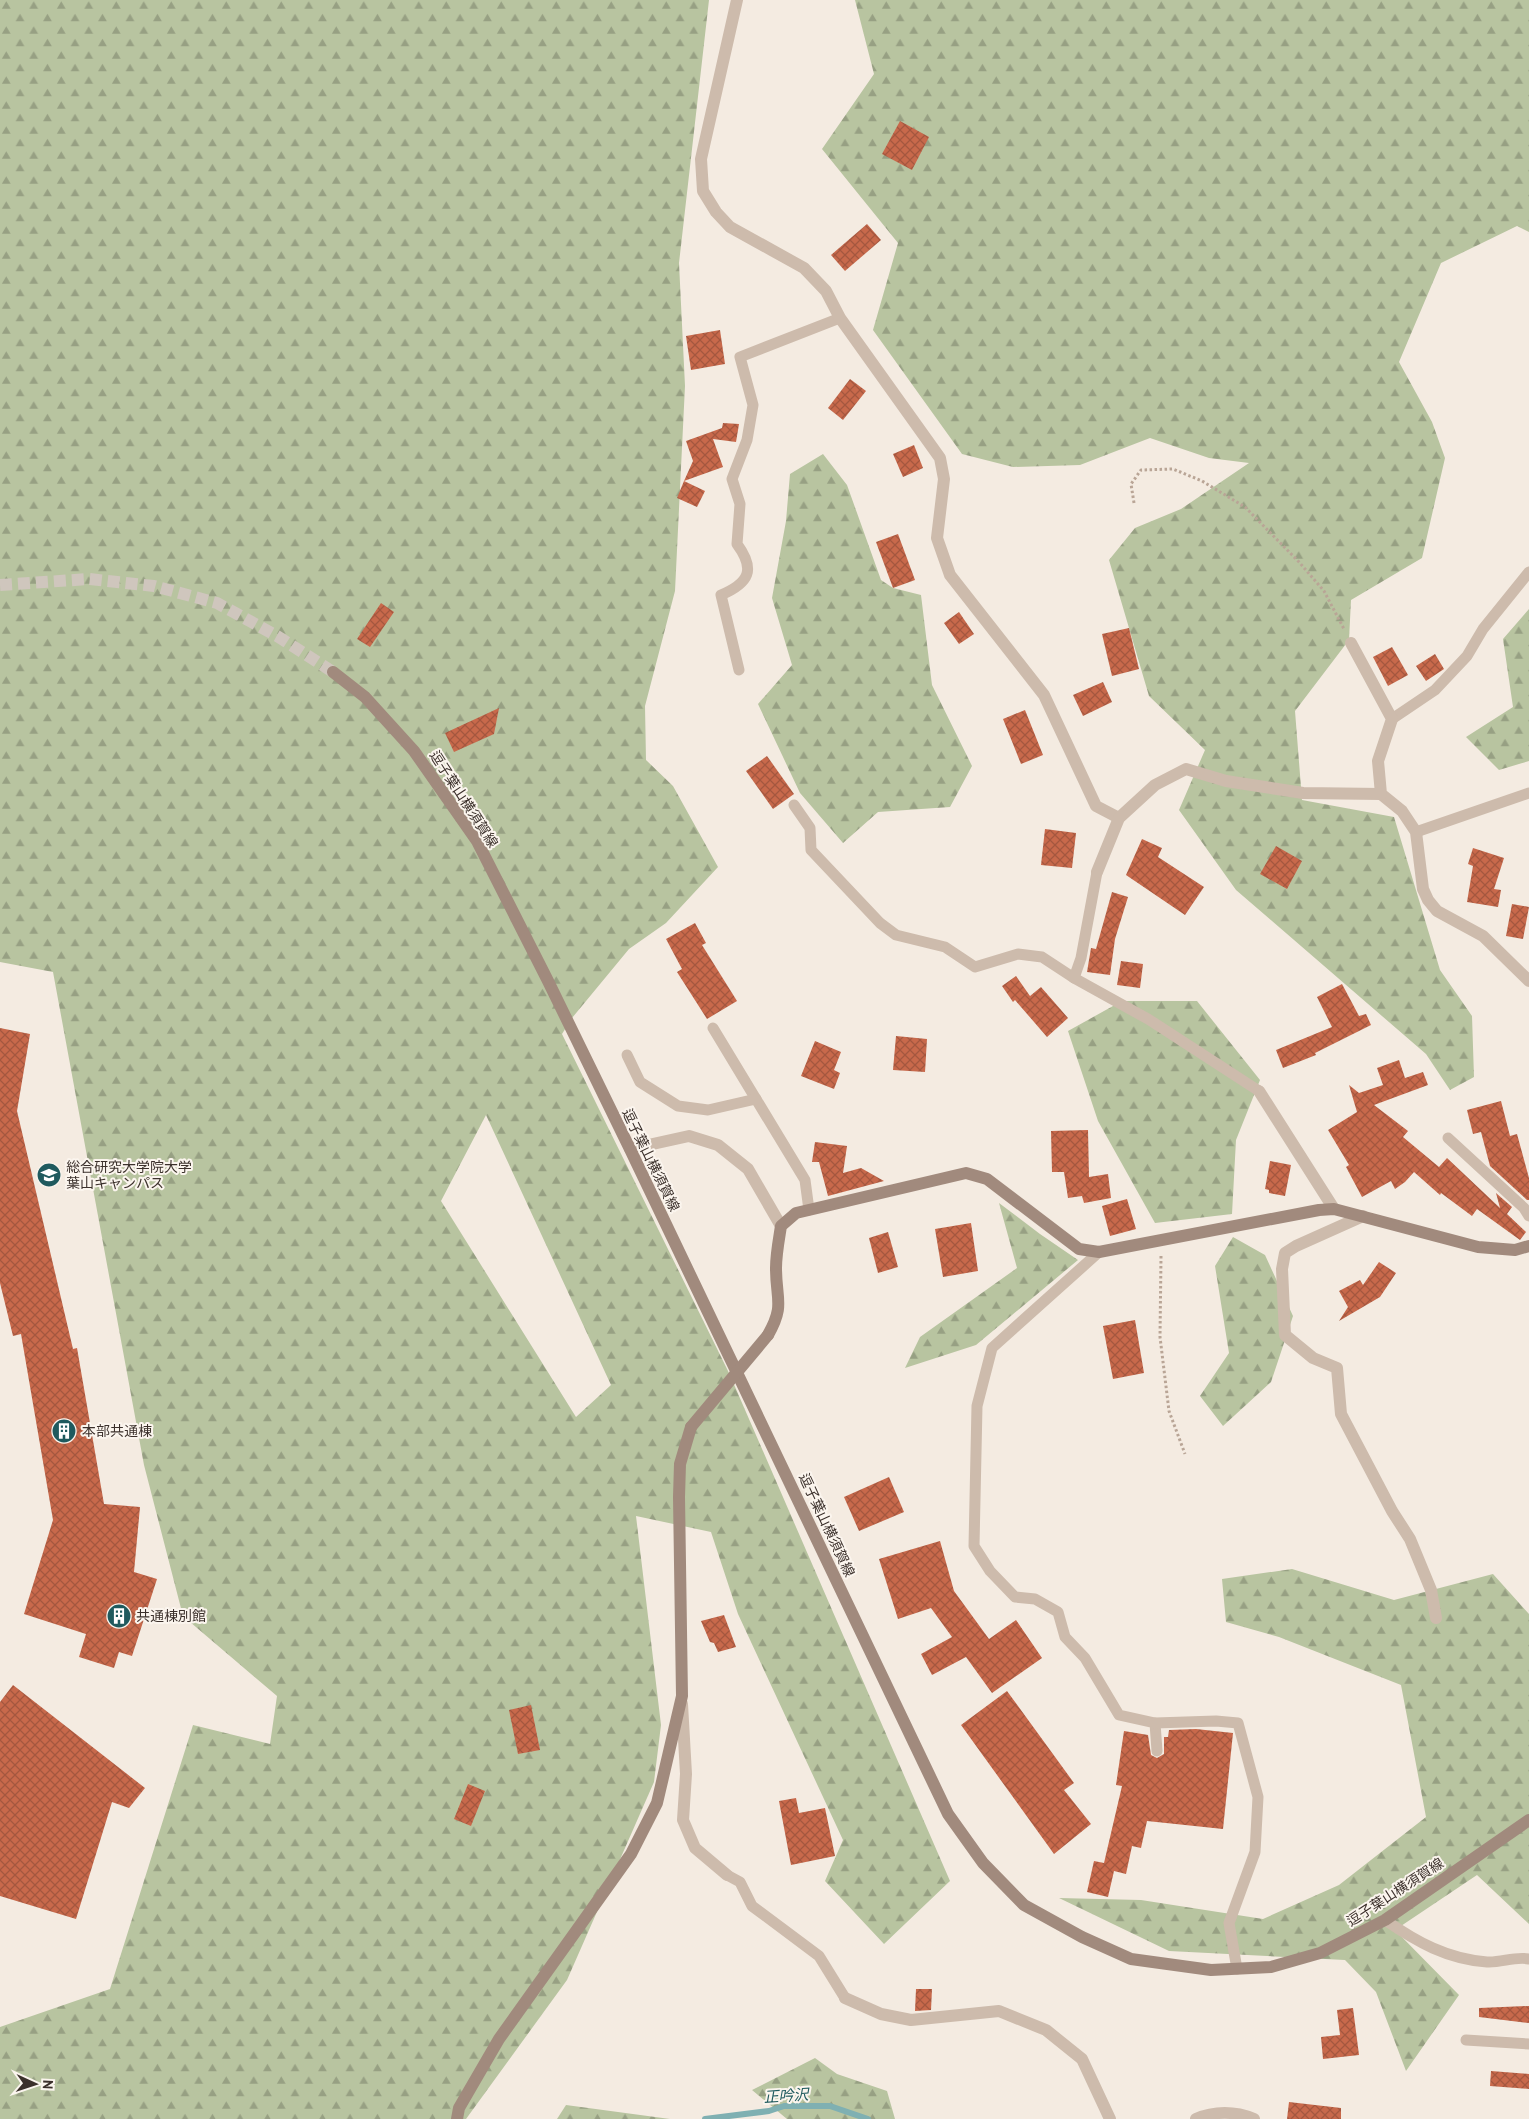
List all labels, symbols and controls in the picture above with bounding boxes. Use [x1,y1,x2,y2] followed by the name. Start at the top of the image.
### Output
[426,747,502,851] street label: 逗子葉山横須賀線
[618,1106,684,1214] street label: 逗子葉山横須賀線
[66,1158,192,1192] place label: 総合研究大学院大学 葉山キャンパス
[36,1162,62,1188] school or university icon: 総合研究大学院大学 葉山キャンパス
[51,1418,77,1444] building icon: 本部共通棟
[82,1422,152,1440] place label: 本部共通棟
[795,1470,859,1580] street label: 逗子葉山横須賀線
[106,1603,132,1629] building icon: 共通棟別館
[136,1607,206,1625] place label: 共通棟別館
[1343,1854,1447,1930] street label: 逗子葉山横須賀線
[10,2059,60,2109] north arrow
[39,2080,57,2090] text: N
[763,2084,811,2107] water label: 正吟沢

